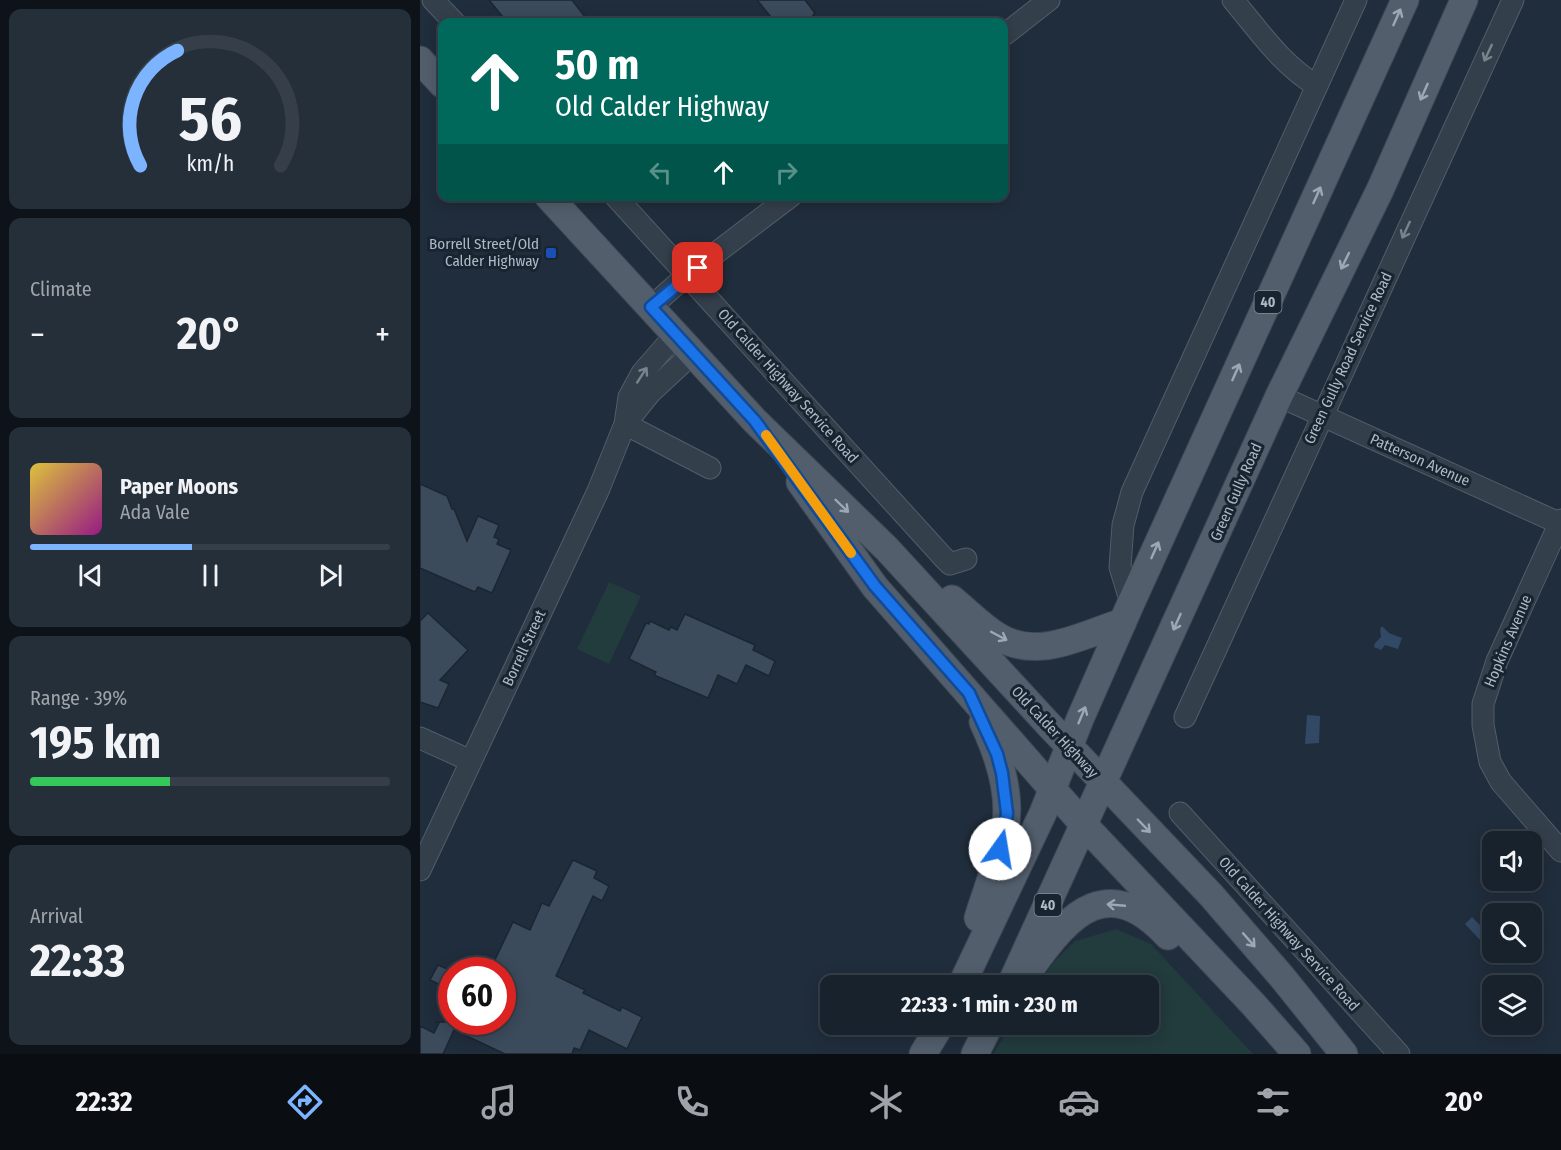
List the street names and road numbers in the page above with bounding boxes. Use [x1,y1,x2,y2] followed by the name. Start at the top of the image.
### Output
[1300,269,1396,447] street label: Green Gully Road Service Road
[1254,291,1282,313] road number: 40
[714,305,862,467] street label: Old Calder Highway Service Road
[1367,430,1473,490] street label: Patterson Avenue
[1206,440,1266,544] street label: Green Gully Road
[1480,592,1536,690] street label: Hopkins Avenue
[499,607,549,689] street label: Borrell Street
[1008,682,1102,782] street label: Old Calder Highway
[1215,853,1363,1015] street label: Old Calder Highway Service Road
[1034,894,1062,916] road number: 40

